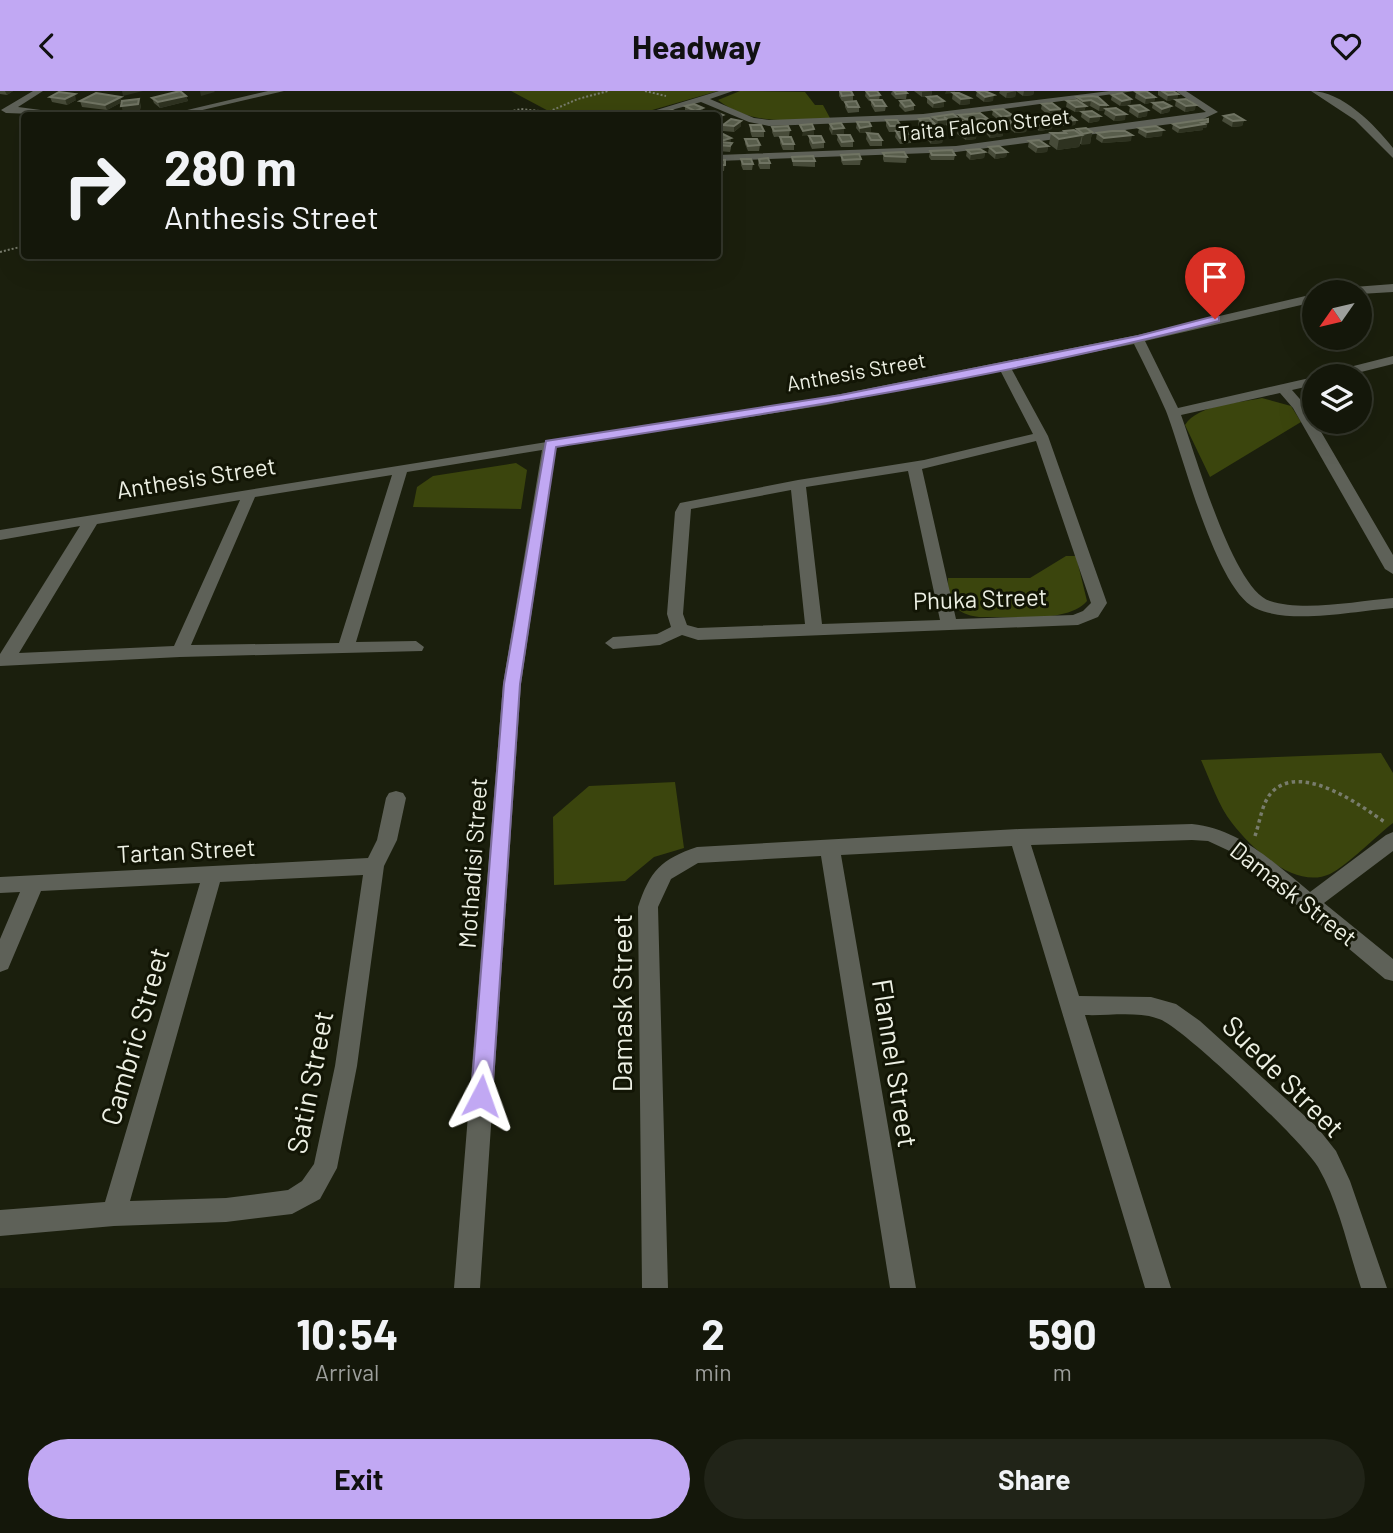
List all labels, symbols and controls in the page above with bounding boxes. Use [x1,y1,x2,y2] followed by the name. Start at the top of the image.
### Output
[28,27,66,65] icon: back
[632,27,761,65] text: Headway
[1327,27,1365,65] icon: heart
[897,103,1071,145] street label: Taita Falcon Street
[164,137,297,196] text: 280 m
[49,140,140,231] icon: right
[164,197,379,235] text: Anthesis Street
[1185,247,1245,319] pin
[1196,258,1234,296] icon: arrive
[1302,280,1372,350] north arrow
[1302,280,1372,434] map controls
[784,346,928,396] street label: Anthesis Street
[1302,364,1372,434] button: layers
[114,450,278,504] street label: Anthesis Street
[912,581,1048,615] street label: Phuka Street
[452,777,492,949] street label: Mothadisi Street
[116,832,256,868] street label: Tartan Street
[1225,834,1363,952] street label: Damask Street
[604,914,638,1092] street label: Damask Street
[92,943,176,1129] street label: Cambric Street
[866,976,926,1150] street label: Flannel Street
[278,1008,340,1156] street label: Satin Street
[1216,1008,1352,1144] street label: Suede Street
[444,1059,518,1133] position arrow
[296,1308,398,1358] text: 10:54
[701,1308,725,1358] text: 2
[1028,1308,1097,1358] text: 590
[315,1358,379,1386] text: Arrival
[694,1358,732,1386] text: min
[1053,1358,1072,1386] text: m
[28,1439,690,1519] button: Exit
[704,1439,1365,1519] button: Share

